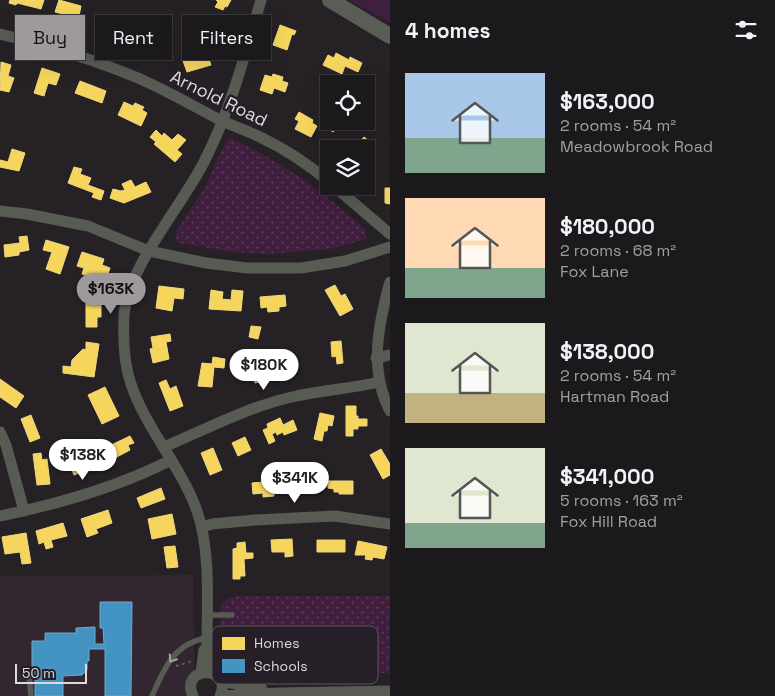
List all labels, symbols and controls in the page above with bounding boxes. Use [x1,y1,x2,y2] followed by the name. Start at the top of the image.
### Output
[15,15,85,60] chip: Buy
[95,15,172,60] chip: Rent
[182,15,271,60] chip: Filters
[732,16,760,44] icon: filters
[405,17,491,44] text: 4 homes
[167,65,271,131] street label: Arnold Road
[320,75,375,195] map controls
[320,75,375,130] button: locate
[560,88,655,115] text: $163,000
[445,93,505,153] icon: home
[560,115,676,136] text: 2 rooms · 54 m²
[560,136,713,157] text: Meadowbrook Road
[320,140,375,195] button: layers
[560,213,655,240] text: $180,000
[445,218,505,278] icon: home
[560,240,676,261] text: 2 rooms · 68 m²
[560,261,629,282] text: Fox Lane
[76,272,146,315] pin: $163K
[88,278,134,299] text: $163K
[560,338,654,365] text: $138,000
[445,343,505,403] icon: home
[229,348,299,391] pin: $180K
[241,354,287,375] text: $180K
[560,365,676,386] text: 2 rooms · 54 m²
[560,386,669,407] text: Hartman Road
[48,438,118,481] pin: $138K
[60,444,106,465] text: $138K
[260,462,330,504] pin: $341K
[560,463,654,490] text: $341,000
[272,467,318,488] text: $341K
[445,468,505,528] icon: home
[560,490,683,511] text: 5 rooms · 163 m²
[560,511,657,532] text: Fox Hill Road
[212,626,378,684] legend
[254,634,300,652] text: Homes
[169,653,178,663] one-way arrow
[254,657,308,675] text: Schools
[15,661,88,684] scale bar
[22,664,55,682] text: 50 m

